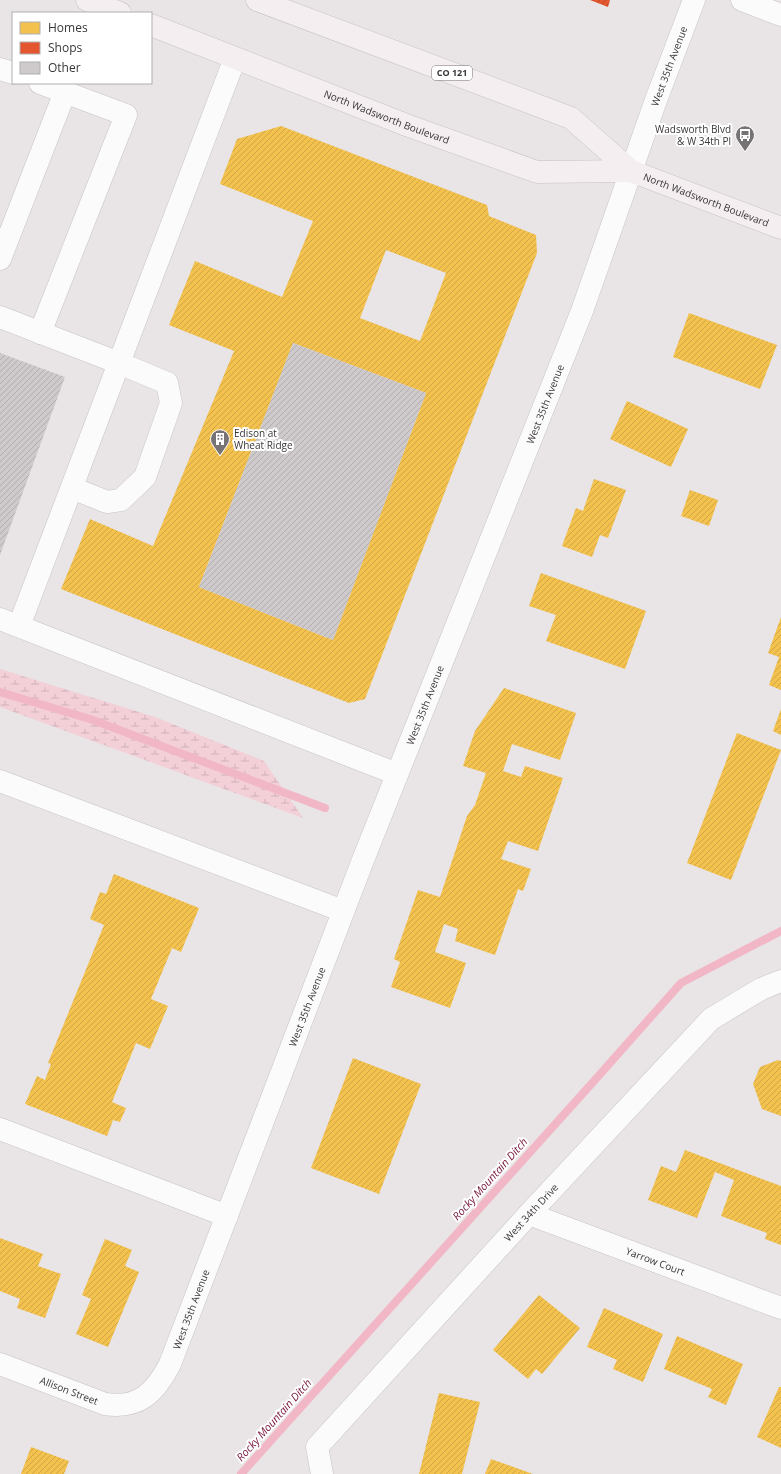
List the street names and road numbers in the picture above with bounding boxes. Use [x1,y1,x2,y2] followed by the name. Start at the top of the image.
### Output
[647,24,691,108] street label: West 35th Avenue
[432,66,472,80] road number: CO 121
[322,86,451,147] street label: North Wadsworth Boulevard
[641,169,771,230] street label: North Wadsworth Boulevard
[523,362,567,446] street label: West 35th Avenue
[403,663,447,747] street label: West 35th Avenue
[285,964,329,1049] street label: West 35th Avenue
[501,1180,561,1244] street label: West 34th Drive
[624,1244,687,1279] street label: Yarrow Court
[169,1267,213,1351] street label: West 35th Avenue
[38,1373,101,1408] street label: Allison Street

